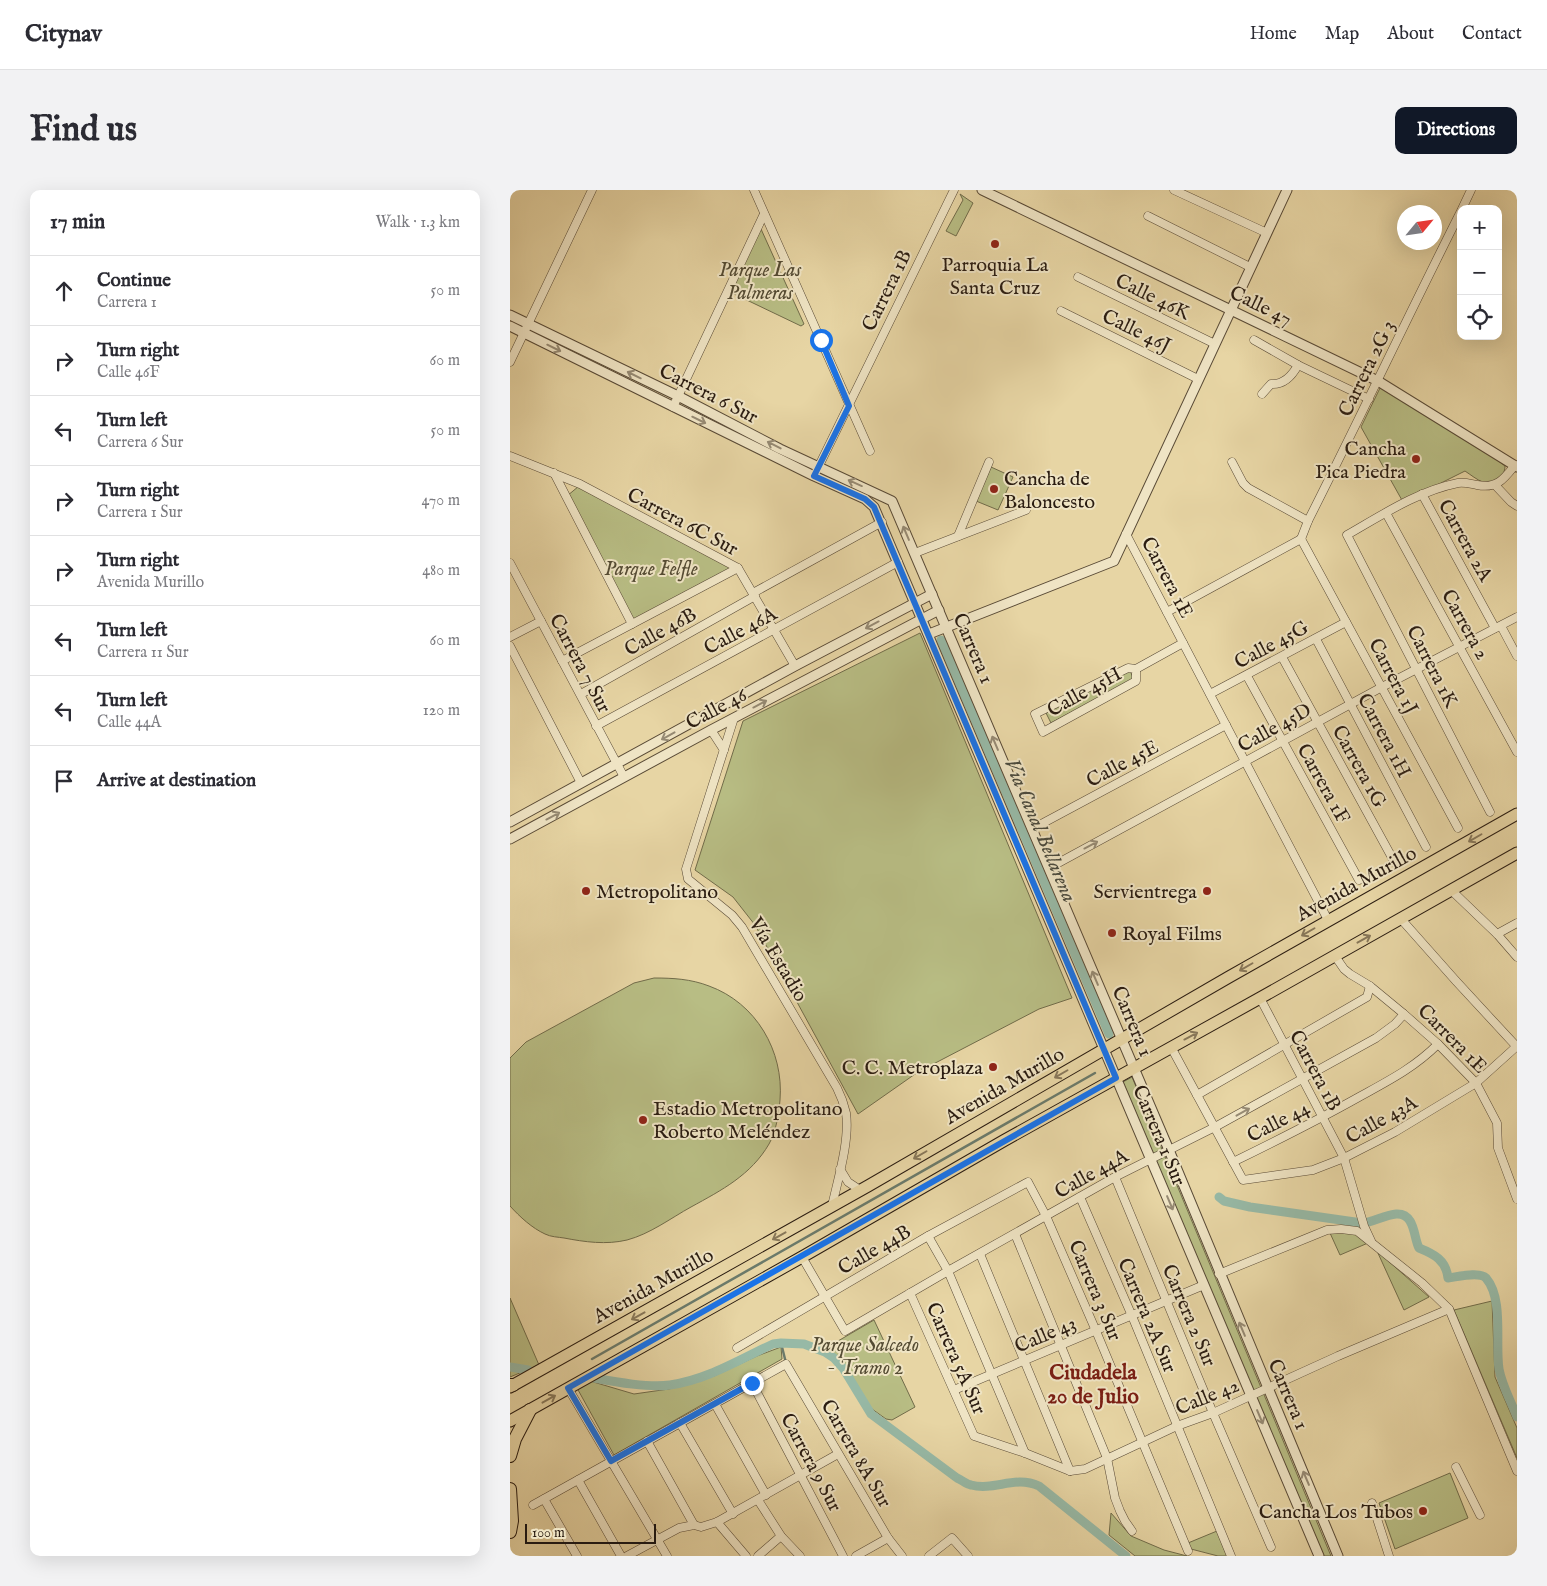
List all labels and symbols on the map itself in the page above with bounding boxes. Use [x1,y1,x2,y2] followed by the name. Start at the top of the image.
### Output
[1397,205,1442,250] north arrow
[989,238,1001,250] marker: Parroquia La Santa Cruz
[857,246,918,336] street label: Carrera 1B
[941,253,1049,301] place label: Parroquia La Santa Cruz
[719,258,802,306] park label: Parque Las Palmeras
[1111,269,1194,326] street label: Calle 46K
[1225,281,1295,332] street label: Calle 47
[1098,304,1175,359] street label: Calle 46J
[1333,316,1401,421] street label: Carrera 2G 3
[810,329,833,352] route start
[546,344,561,353] one-way arrow
[655,359,763,430] street label: Carrera 6 Sur
[627,370,642,379] one-way arrow
[692,415,707,425] one-way arrow
[1315,437,1406,485] place label: Cancha Pica Piedra
[767,440,782,449] one-way arrow
[1410,453,1422,465] marker: Cancha Pica Piedra
[1004,467,1095,515] place label: Cancha de Baloncesto
[848,478,863,488] one-way arrow
[622,483,743,562] street label: Carrera 6C Sur
[988,483,1000,495] marker: Cancha de Baloncesto
[1432,495,1498,587] street label: Carrera 2A
[901,526,911,541] one-way arrow
[1135,533,1199,623] street label: Carrera 1E
[604,557,698,582] park label: Parque Felfle
[1435,585,1494,664] street label: Carrera 2
[700,601,782,661] street label: Calle 46A
[620,602,701,662] street label: Calle 46B
[947,609,999,688] street label: Carrera 1
[543,610,617,718] street label: Carrera 7 Sur
[1230,615,1313,675] street label: Calle 45G
[865,620,880,630] one-way arrow
[1400,621,1463,713] street label: Carrera 1K
[1362,634,1423,719] street label: Carrera 1J
[1043,662,1126,723] street label: Calle 45H
[682,683,752,736] street label: Calle 46
[1351,689,1416,782] street label: Carrera 1H
[1234,698,1316,759] street label: Calle 45D
[752,699,767,708] one-way arrow
[1326,721,1392,812] street label: Carrera 1G
[661,732,676,741] one-way arrow
[1082,735,1163,794] street label: Calle 45E
[990,736,1000,751] one-way arrow
[1291,739,1355,828] street label: Carrera 1F
[997,754,1082,907] water label: Via Canal Bellarena
[545,811,560,820] one-way arrow
[1468,833,1482,843] one-way arrow
[1084,840,1099,850] one-way arrow
[1291,841,1422,928] street label: Avenida Murillo
[596,880,718,905] place label: Metropolitano
[1093,880,1197,905] place label: Servientrega
[580,885,592,897] marker: Metropolitano
[1201,885,1213,897] marker: Servientrega
[742,912,813,1007] street label: Vía Estadio
[1122,922,1222,947] place label: Royal Films
[1106,927,1118,939] marker: Royal Films
[1302,927,1316,937] one-way arrow
[1356,934,1371,944] one-way arrow
[1239,963,1254,972] one-way arrow
[1090,971,1100,986] one-way arrow
[1106,982,1158,1061] street label: Carrera 1
[1412,999,1492,1079] street label: Carrera 1E
[1283,1026,1346,1115] street label: Carrera 1B
[1184,1030,1198,1040] one-way arrow
[940,1042,1069,1131] street label: Avenida Murillo
[842,1056,983,1081] place label: C. C. Metroplaza
[987,1061,999,1073] marker: C. C. Metroplaza
[1054,1069,1069,1079] one-way arrow
[1126,1081,1191,1190] street label: Carrera 1 Sur
[1341,1090,1422,1150] street label: Calle 43A
[1243,1096,1314,1149] street label: Calle 44
[653,1097,843,1145] place label: Estadio Metropolitano Roberto Meléndez
[1236,1106,1250,1116] one-way arrow
[637,1114,649,1126] marker: Estadio Metropolitano Roberto Meléndez
[1050,1144,1133,1205] street label: Calle 44A
[914,1151,928,1161] one-way arrow
[1165,1195,1175,1210] one-way arrow
[834,1219,916,1281] street label: Calle 44B
[773,1231,787,1241] one-way arrow
[1062,1236,1127,1345] street label: Carrera 3 Sur
[588,1243,719,1330] street label: Avenida Murillo
[1111,1254,1182,1377] street label: Carrera 2A Sur
[1156,1261,1222,1371] street label: Carrera 2 Sur
[920,1299,992,1419] street label: Carrera 5A Sur
[631,1311,645,1321] one-way arrow
[1011,1311,1080,1360] street label: Calle 43
[1237,1322,1247,1337] one-way arrow
[811,1333,919,1381] park label: Parque Salcedo - Tramo 2
[1262,1355,1314,1434] street label: Carrera 1
[1047,1360,1140,1411] district label: Ciudadela 20 de Julio
[741,1372,764,1395] route end
[1172,1373,1243,1421] street label: Calle 42
[541,1394,556,1403] one-way arrow
[815,1395,897,1513] street label: Carrera 8A Sur
[774,1409,847,1517] street label: Carrera 9 Sur
[1256,1409,1265,1424] one-way arrow
[1300,1471,1310,1486] one-way arrow
[1259,1500,1413,1525] place label: Cancha Los Tubos
[1417,1505,1429,1517] marker: Cancha Los Tubos
[525,1521,656,1544] scale bar

